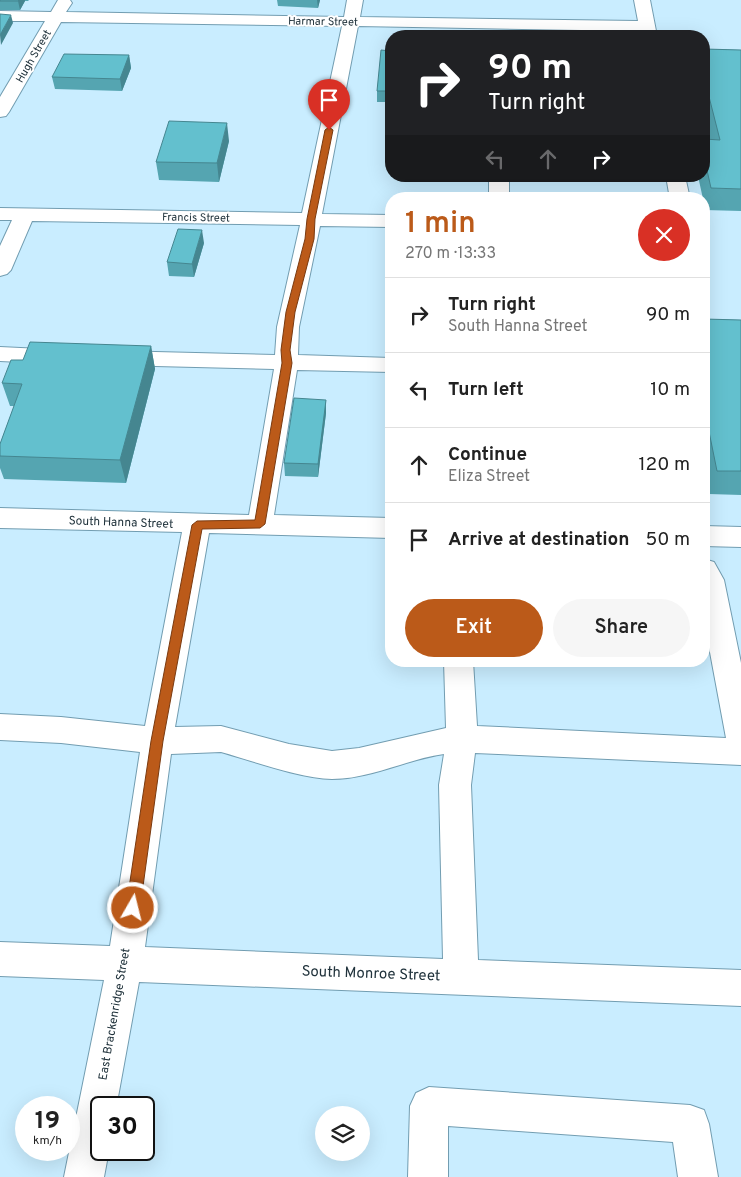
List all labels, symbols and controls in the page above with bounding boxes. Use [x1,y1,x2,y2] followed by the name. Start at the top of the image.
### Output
[288,14,358,30] street label: Harmar Street
[13,27,55,86] street label: Hugh Street
[488,47,572,91] text: 90 m
[405,50,470,115] icon: right
[308,79,350,130] pin
[315,86,343,114] icon: arrive
[488,90,585,117] text: Turn right
[481,145,509,173] icon: left
[534,145,562,173] icon: ahead
[587,145,615,173] icon: right
[405,206,476,243] text: 1 min
[638,209,690,261] button: close
[162,210,230,226] street label: Francis Street
[405,244,496,264] text: 270 m · 13:33
[448,293,536,317] text: Turn right
[405,301,433,329] icon: right
[646,303,690,327] text: 90 m
[448,317,588,337] text: South Hanna Street
[405,376,433,404] icon: left
[448,378,524,402] text: Turn left
[650,378,690,402] text: 10 m
[448,443,527,467] text: Continue
[405,451,433,479] icon: ahead
[639,453,690,477] text: 120 m
[448,467,530,487] text: Eliza Street
[68,513,174,533] street label: South Hanna Street
[405,526,433,554] icon: arrive
[448,528,629,552] text: Arrive at destination
[645,528,690,552] text: 50 m
[405,599,543,657] button: Exit
[553,599,690,657] button: Share
[106,881,158,933] position arrow
[95,947,135,1082] street label: East Brackenridge Street
[301,963,441,986] street label: South Monroe Street
[90,1096,155,1161] speed limit sign: 30
[35,1106,60,1138] text: 19
[315,1106,370,1161] map controls
[315,1106,370,1161] button: layers
[33,1133,62,1149] text: km/h

